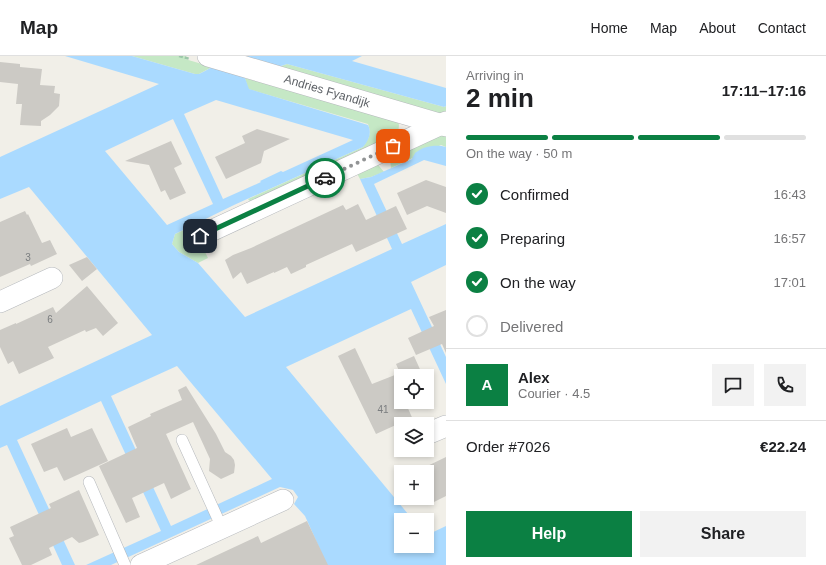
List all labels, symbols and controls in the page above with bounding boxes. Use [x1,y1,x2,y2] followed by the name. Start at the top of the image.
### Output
[20,17,58,38] text: Map
[591,20,628,36] text: Home
[650,20,677,36] text: Map
[699,20,736,36] text: About
[758,20,806,36] text: Contact
[466,68,524,83] text: Arriving in
[282,72,373,111] street label: Andries Fyandijk
[722,82,806,99] text: 17:11–17:16
[466,83,534,113] text: 2 min
[376,129,410,163] pin
[382,135,404,157] icon: bag
[466,146,572,161] text: On the way · 50 m
[305,158,345,198] courier
[314,167,336,189] icon: car
[466,183,488,205] icon: check
[500,186,569,203] text: Confirmed
[773,187,806,202] text: 16:43
[183,219,217,253] pin
[189,225,211,247] icon: home
[466,227,488,249] icon: check
[500,230,565,247] text: Preparing
[773,231,806,246] text: 16:57
[25,252,31,263] house number: 3
[466,271,488,293] icon: check
[500,274,576,291] text: On the way
[773,275,806,290] text: 17:01
[47,314,53,325] house number: 6
[500,318,563,335] text: Delivered
[712,364,754,406] button: chat
[764,364,806,406] button: phone
[394,369,434,553] map controls
[394,369,434,409] button: locate
[518,369,550,386] text: Alex
[482,376,492,393] text: A
[518,386,590,401] text: Courier · 4.5
[377,404,389,415] house number: 41
[394,417,434,457] button: layers
[466,438,550,455] text: Order #7026
[760,438,806,455] text: €22.24
[394,465,434,505] button: +
[466,511,632,557] button: Help
[640,511,806,557] button: Share
[394,513,434,553] button: −

